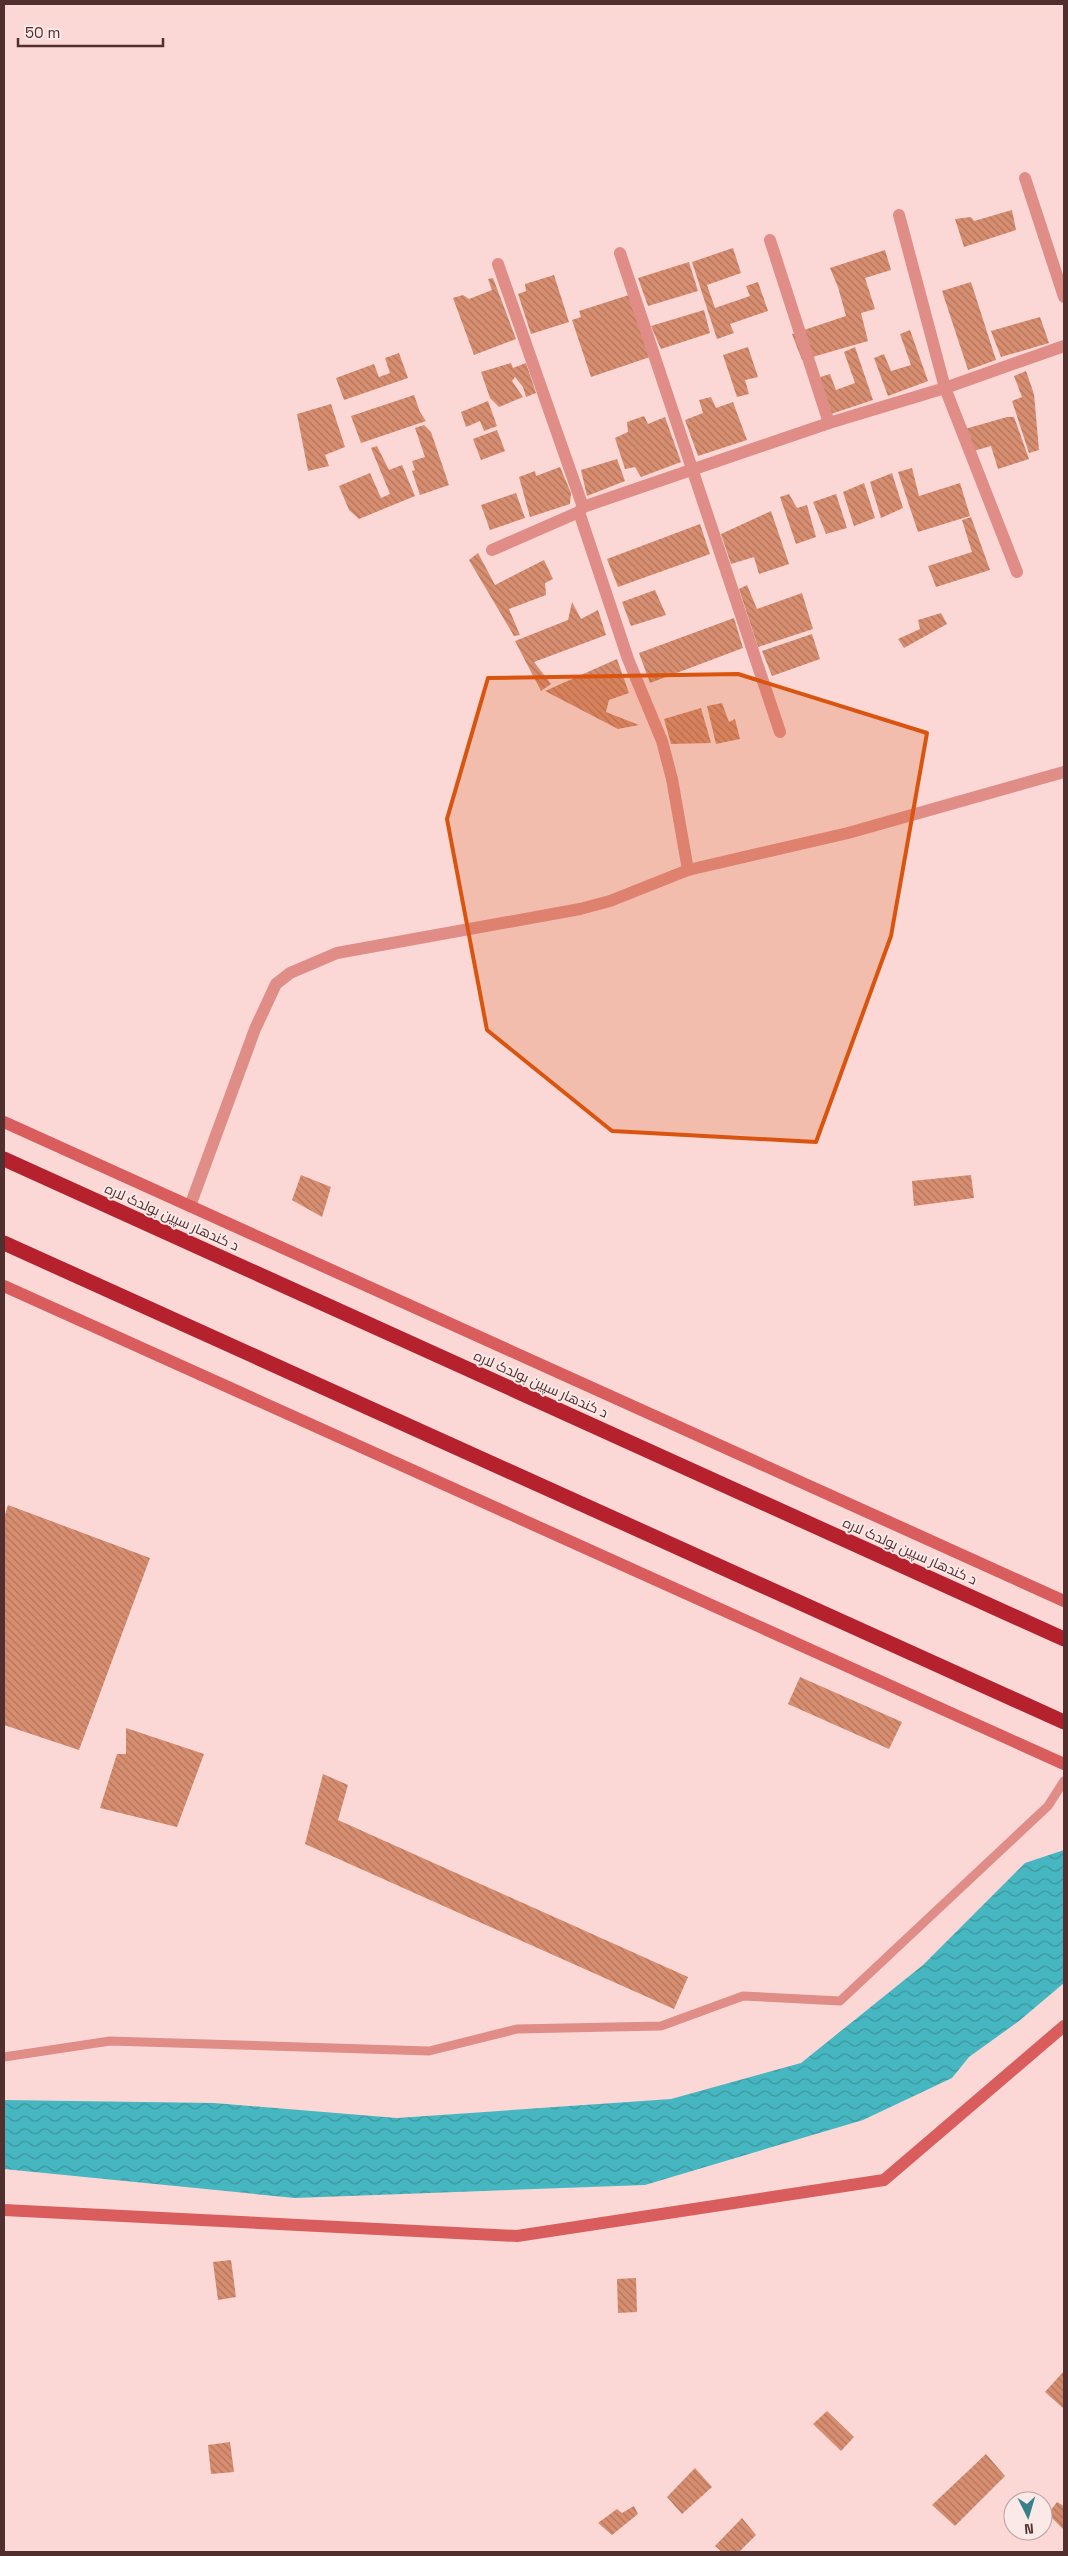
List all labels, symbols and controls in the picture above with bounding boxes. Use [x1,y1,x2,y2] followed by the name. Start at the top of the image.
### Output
[18,15,162,47] scale bar
[25,23,60,42] text: 50 m
[102,1179,242,1256] street label: د کندهار سپین بولدک لاره
[471,1346,611,1423] street label: د کندهار سپین بولدک لاره
[840,1513,980,1590] street label: د کندهار سپین بولدک لاره
[1003,2491,1053,2541] north arrow
[1024,2520,1035,2538] text: N

